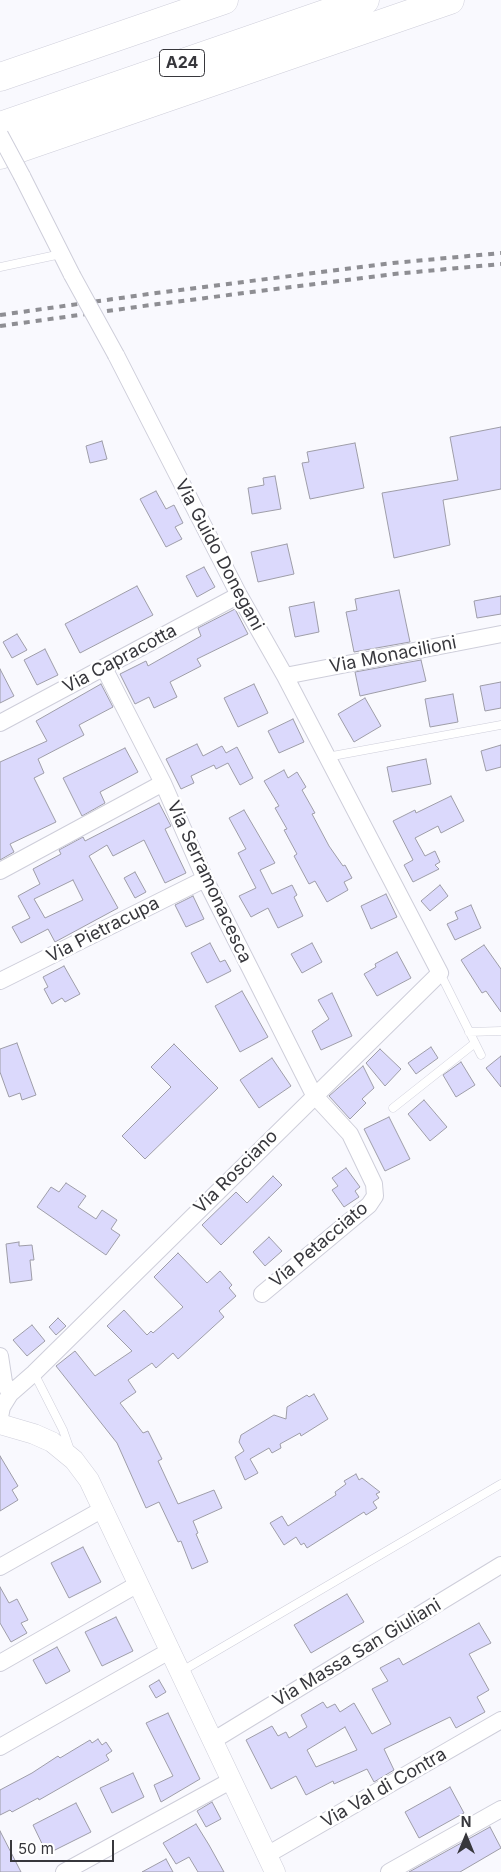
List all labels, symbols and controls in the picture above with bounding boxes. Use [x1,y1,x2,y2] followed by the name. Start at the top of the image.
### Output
[160,49,204,76] road number: A24
[170,476,268,634] street label: Via Guido Donegani
[59,620,181,698] street label: Via Capracotta
[328,632,458,678] street label: Via Monacilioni
[162,798,256,966] street label: Via Serramonacesca
[43,892,163,968] street label: Via Pietracupa
[190,1126,282,1218] street label: Via Rosciano
[266,1198,372,1292] street label: Via Petacciato
[269,1594,445,1712] street label: Via Massa San Giuliani
[318,1743,450,1833] street label: Via Val di Contra
[441,1812,491,1862] north arrow
[461,1813,471,1830] text: N
[12,1830,116,1862] scale bar
[18,1839,54,1858] text: 50 m

